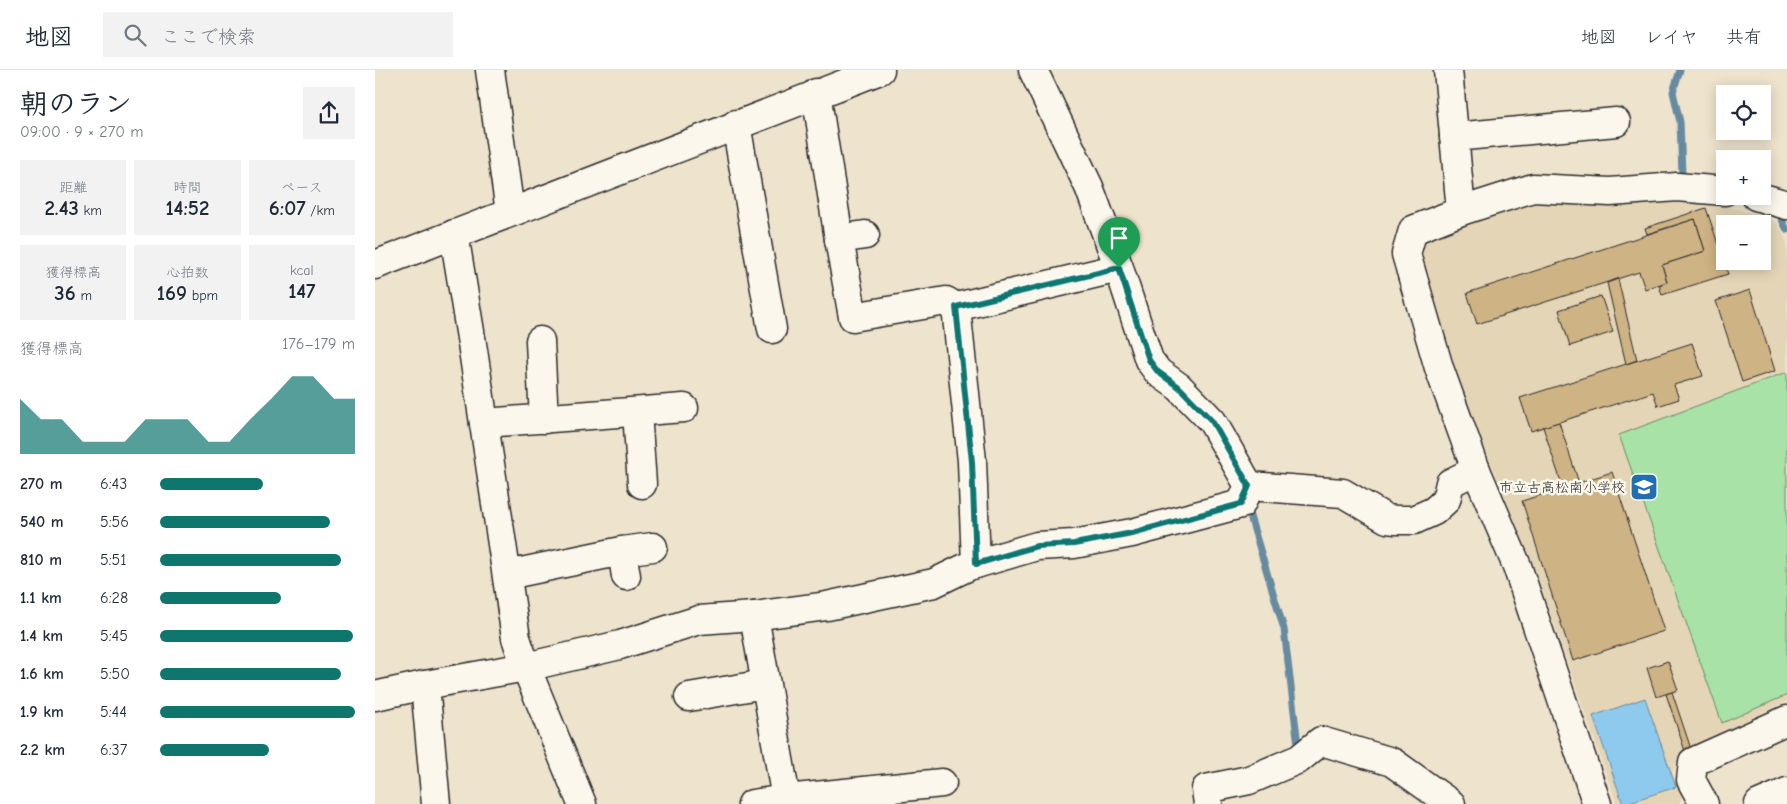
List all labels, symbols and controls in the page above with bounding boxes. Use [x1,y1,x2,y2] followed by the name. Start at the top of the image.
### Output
[103,12,453,57] search box
[121,21,149,49] icon: search
[25,23,73,51] text: 地図
[161,26,256,48] text: ここで検索
[1581,27,1617,48] text: 地図
[1645,27,1698,48] text: レイヤ
[1726,27,1762,48] text: 共有
[1716,85,1771,270] map controls
[1716,85,1771,140] button: locate
[303,87,355,139] button: share
[20,88,132,120] text: 朝のラン
[20,123,144,141] text: 09:00 · 9 × 270 m
[1716,150,1771,205] button: +
[59,179,87,196] text: 距離
[173,179,201,196] text: 時間
[281,179,322,196] text: ペース
[44,196,79,220] text: 2.43
[166,196,209,220] text: 14:52
[269,196,306,220] text: 6:07
[79,202,102,219] text: km
[306,202,335,219] text: /km
[1716,215,1771,270] button: −
[1098,217,1140,268] pin
[1105,224,1133,252] icon: arrive
[290,262,314,279] text: kcal
[45,264,101,281] text: 獲得標高
[166,264,208,281] text: 心拍数
[288,279,316,303] text: 147
[54,281,76,305] text: 36
[157,281,187,305] text: 169
[76,287,92,304] text: m
[187,287,218,304] text: bpm
[282,335,355,353] text: 176–179 m
[20,340,84,358] text: 獲得標高
[1629,472,1659,502] school or university icon: 市立古高松南小学校
[20,475,63,493] text: 270 m
[100,475,127,493] text: 6:43
[1499,479,1625,496] place label: 市立古高松南小学校
[20,513,64,531] text: 540 m
[100,513,129,531] text: 5:56
[20,551,62,569] text: 810 m
[100,551,127,569] text: 5:51
[20,589,62,607] text: 1.1 km
[100,589,128,607] text: 6:28
[20,627,63,645] text: 1.4 km
[100,627,128,645] text: 5:45
[20,665,64,683] text: 1.6 km
[100,665,130,683] text: 5:50
[20,703,64,721] text: 1.9 km
[100,703,127,721] text: 5:44
[20,741,65,759] text: 2.2 km
[100,741,127,759] text: 6:37

